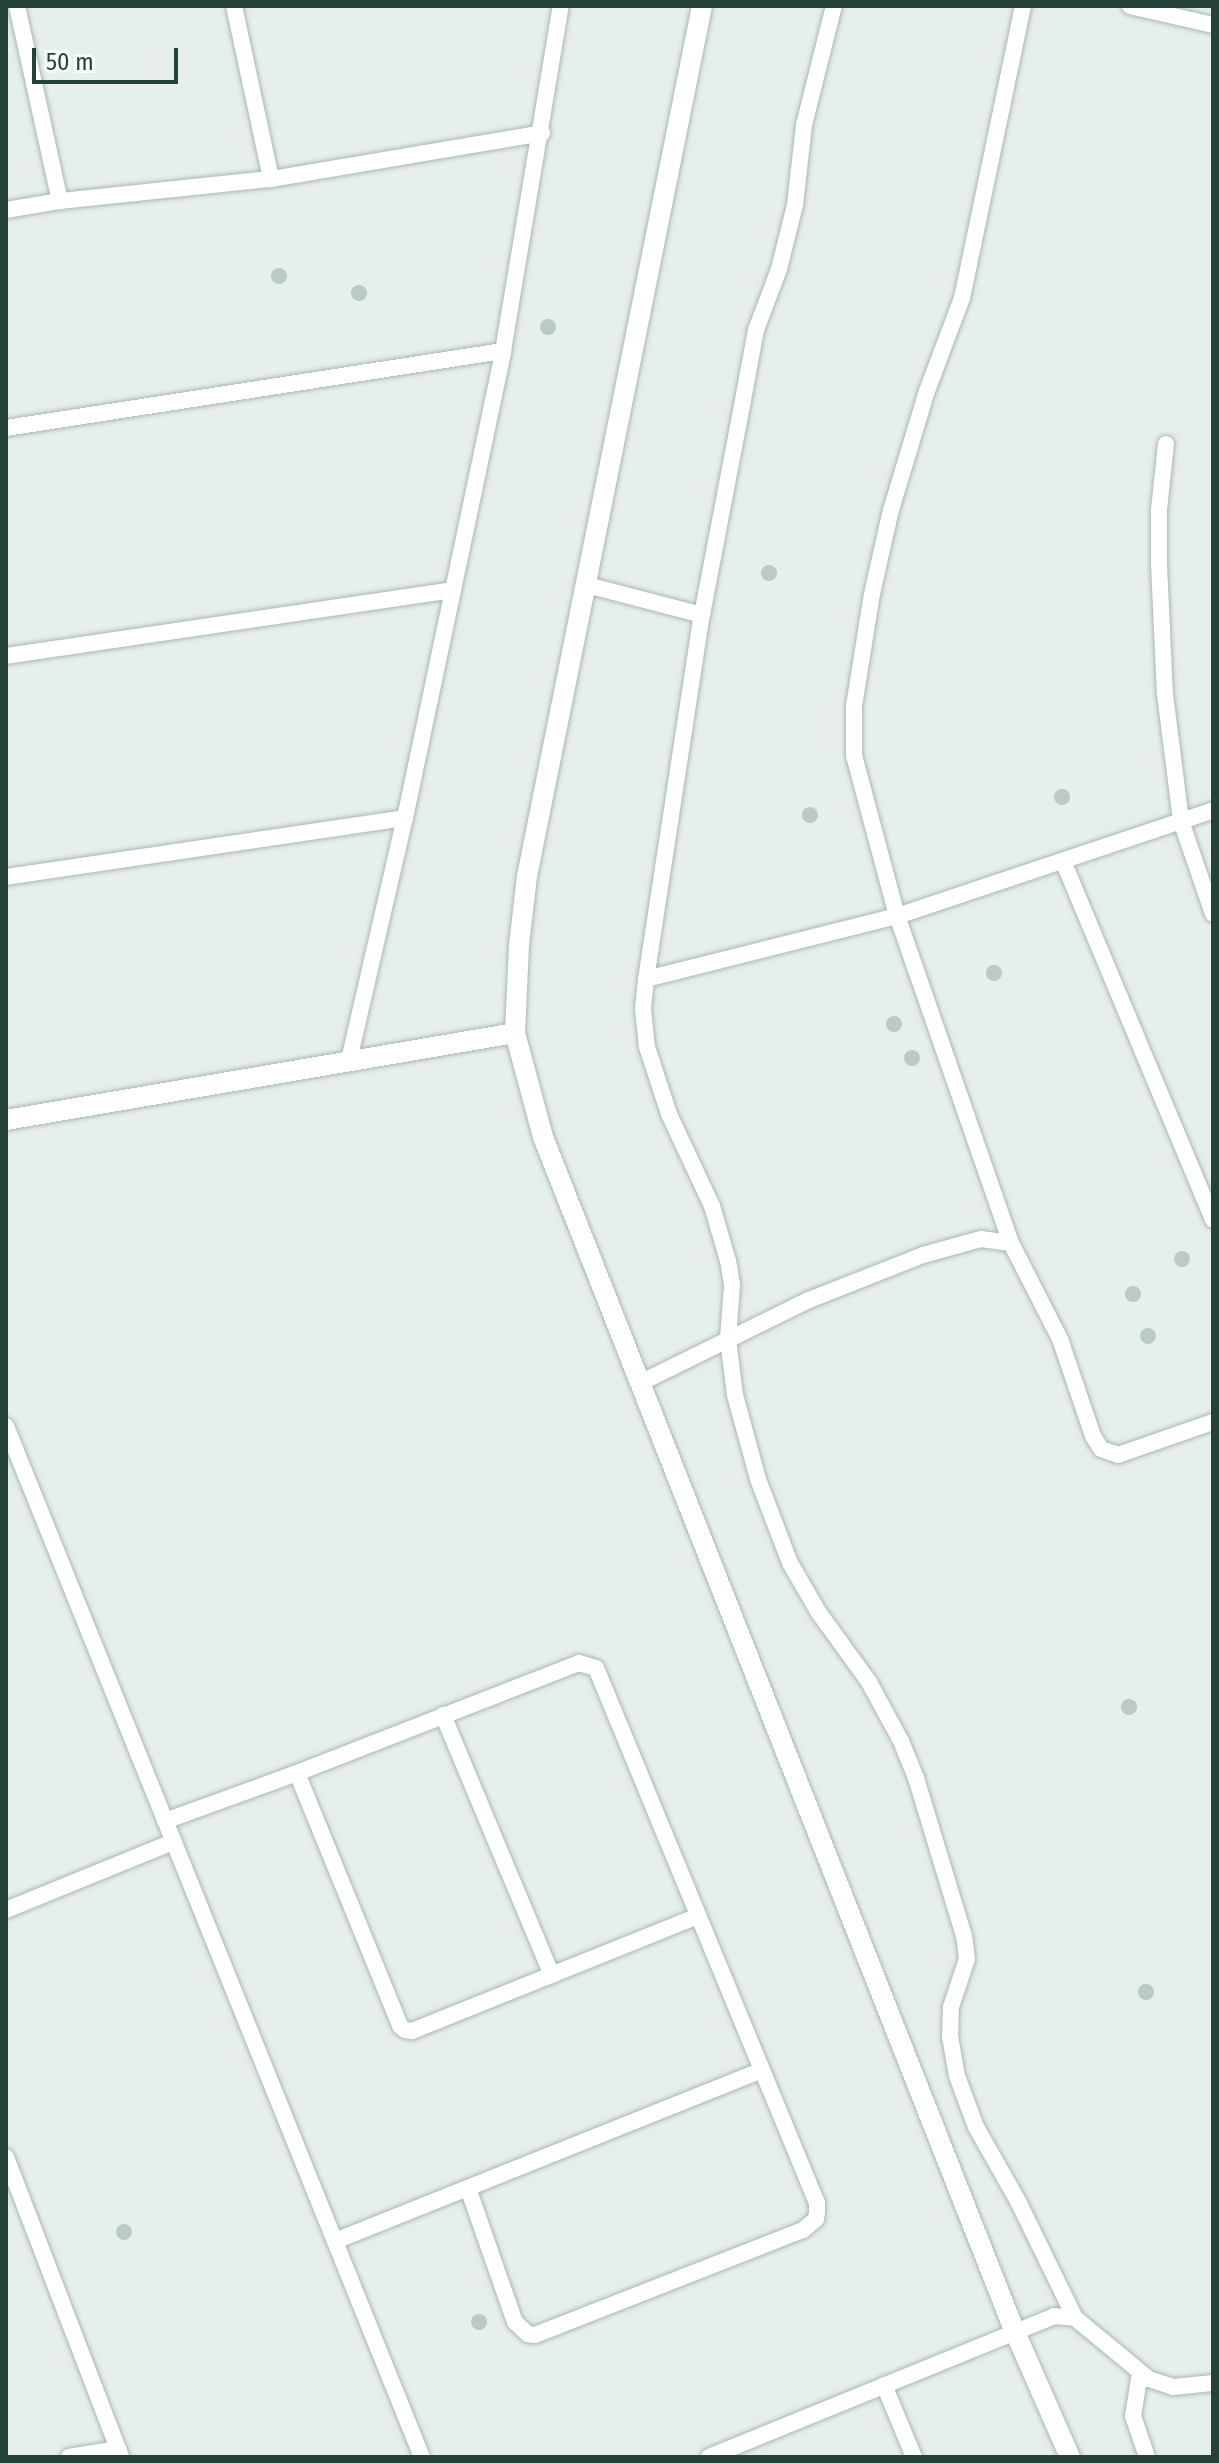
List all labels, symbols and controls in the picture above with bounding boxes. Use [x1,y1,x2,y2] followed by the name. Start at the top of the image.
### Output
[36,32,182,82] scale bar
[46,48,94,76] text: 50 m

